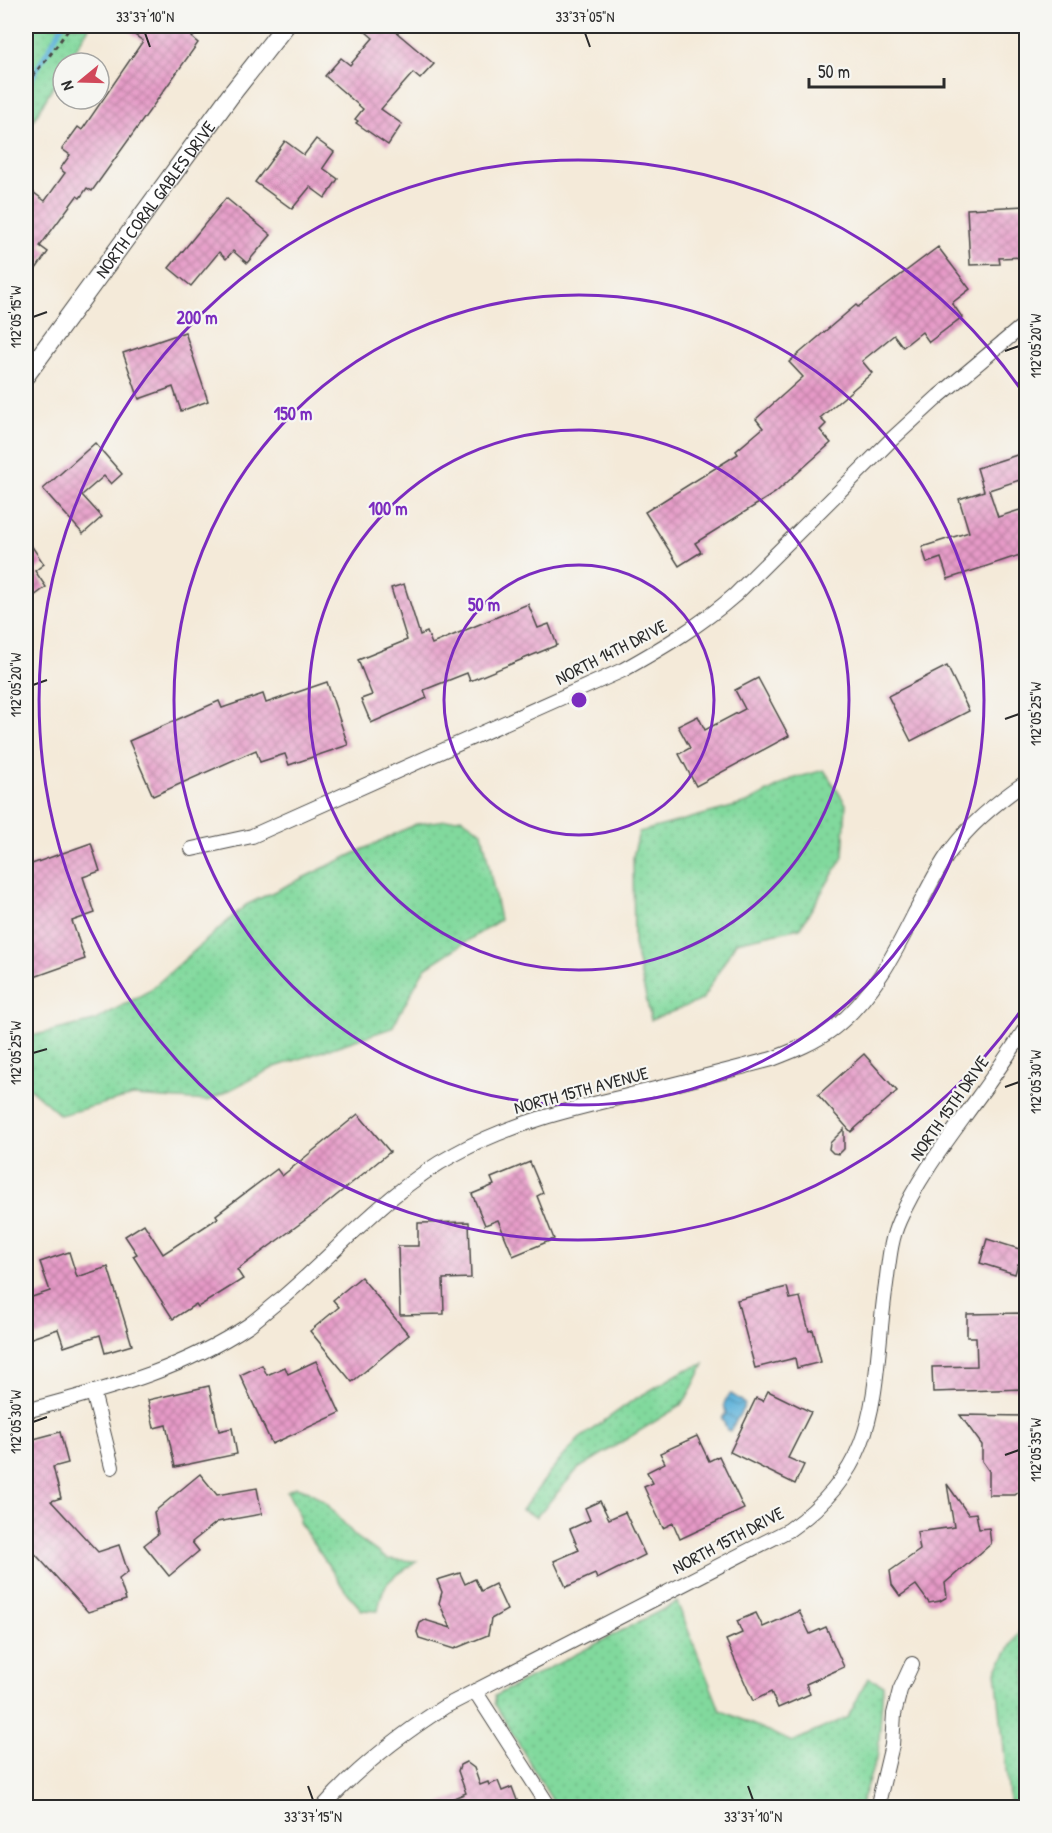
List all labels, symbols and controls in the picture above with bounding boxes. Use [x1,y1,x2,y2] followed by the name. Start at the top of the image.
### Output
[116,6,174,27] text: 33°37'10"N
[555,6,615,27] text: 33°37'05"N
[51,51,111,111] north arrow
[809,51,944,89] scale bar
[818,59,850,84] text: 50 m
[55,78,79,93] text: N
[89,115,221,283] street label: NORTH CORAL GABLES DRIVE
[5,285,26,348] text: 112°05'15"W
[177,305,217,330] text: 200 m
[1025,313,1046,378] text: 112°05'20"W
[274,401,312,426] text: 150 m
[368,496,408,521] text: 100 m
[468,592,500,617] text: 50 m
[551,613,671,691] street label: NORTH 14TH DRIVE
[5,652,26,717] text: 112°05'20"W
[1025,681,1046,746] text: 112°05'25"W
[569,690,589,710] centre of rings
[5,1020,26,1085] text: 112°05'25"W
[1025,1049,1046,1114] text: 112°05'30"W
[904,1050,995,1166] street label: NORTH 15TH DRIVE
[511,1060,651,1120] street label: NORTH 15TH AVENUE
[5,1389,26,1454] text: 112°05'30"W
[1025,1417,1046,1482] text: 112°05'35"W
[668,1500,788,1580] street label: NORTH 15TH DRIVE
[284,1806,342,1827] text: 33°37'15"N
[724,1806,782,1827] text: 33°37'10"N

